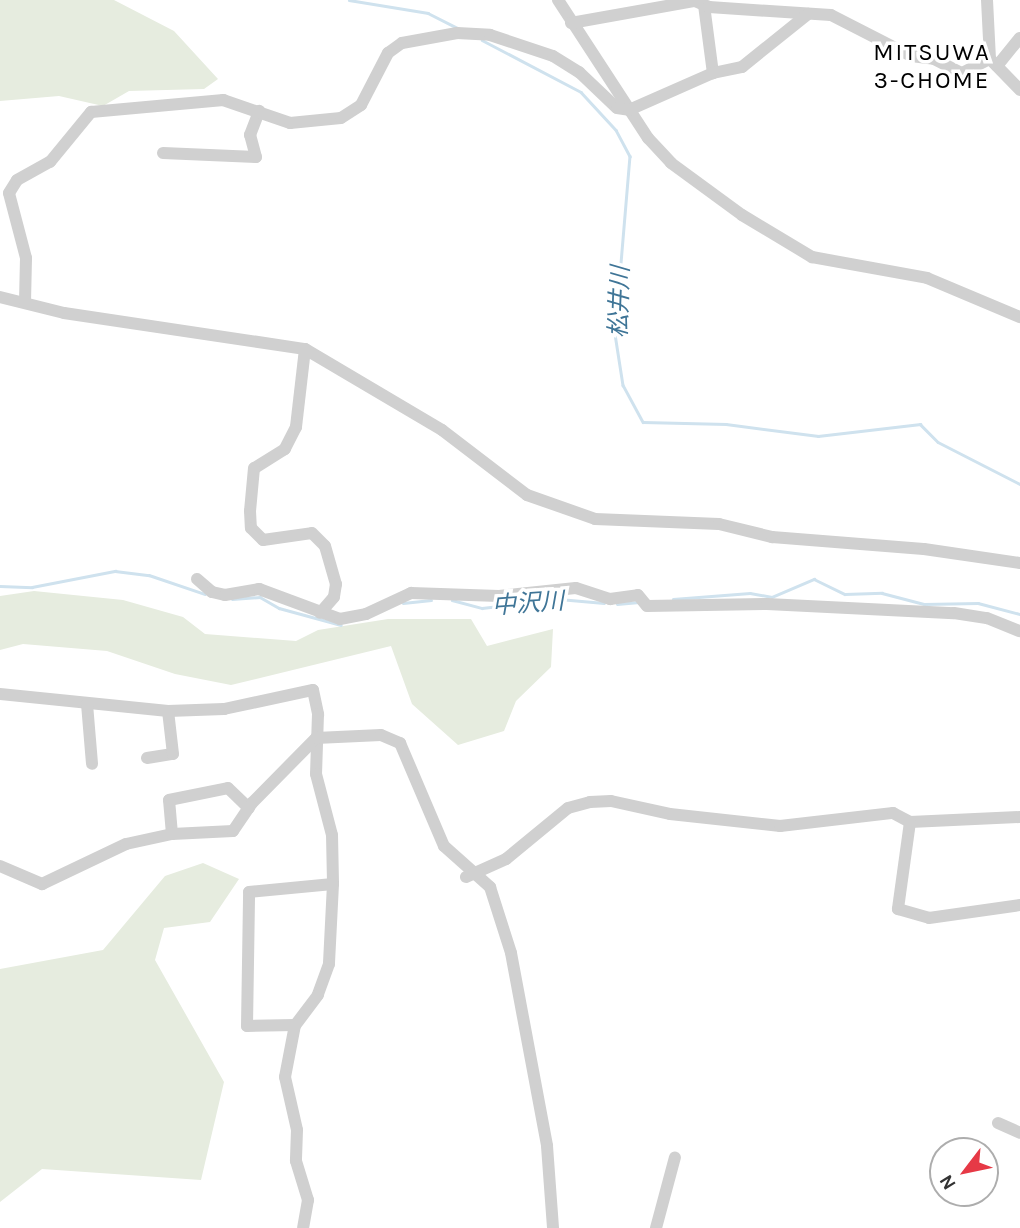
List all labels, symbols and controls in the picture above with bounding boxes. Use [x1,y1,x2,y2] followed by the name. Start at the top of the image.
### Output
[874,39,990,95] district label: MITSUWA 3-CHOME
[604,266,636,338] water label: 松井川
[491,587,565,621] water label: 中沢川
[929,1137,999,1207] north arrow
[935,1170,961,1194] text: N

